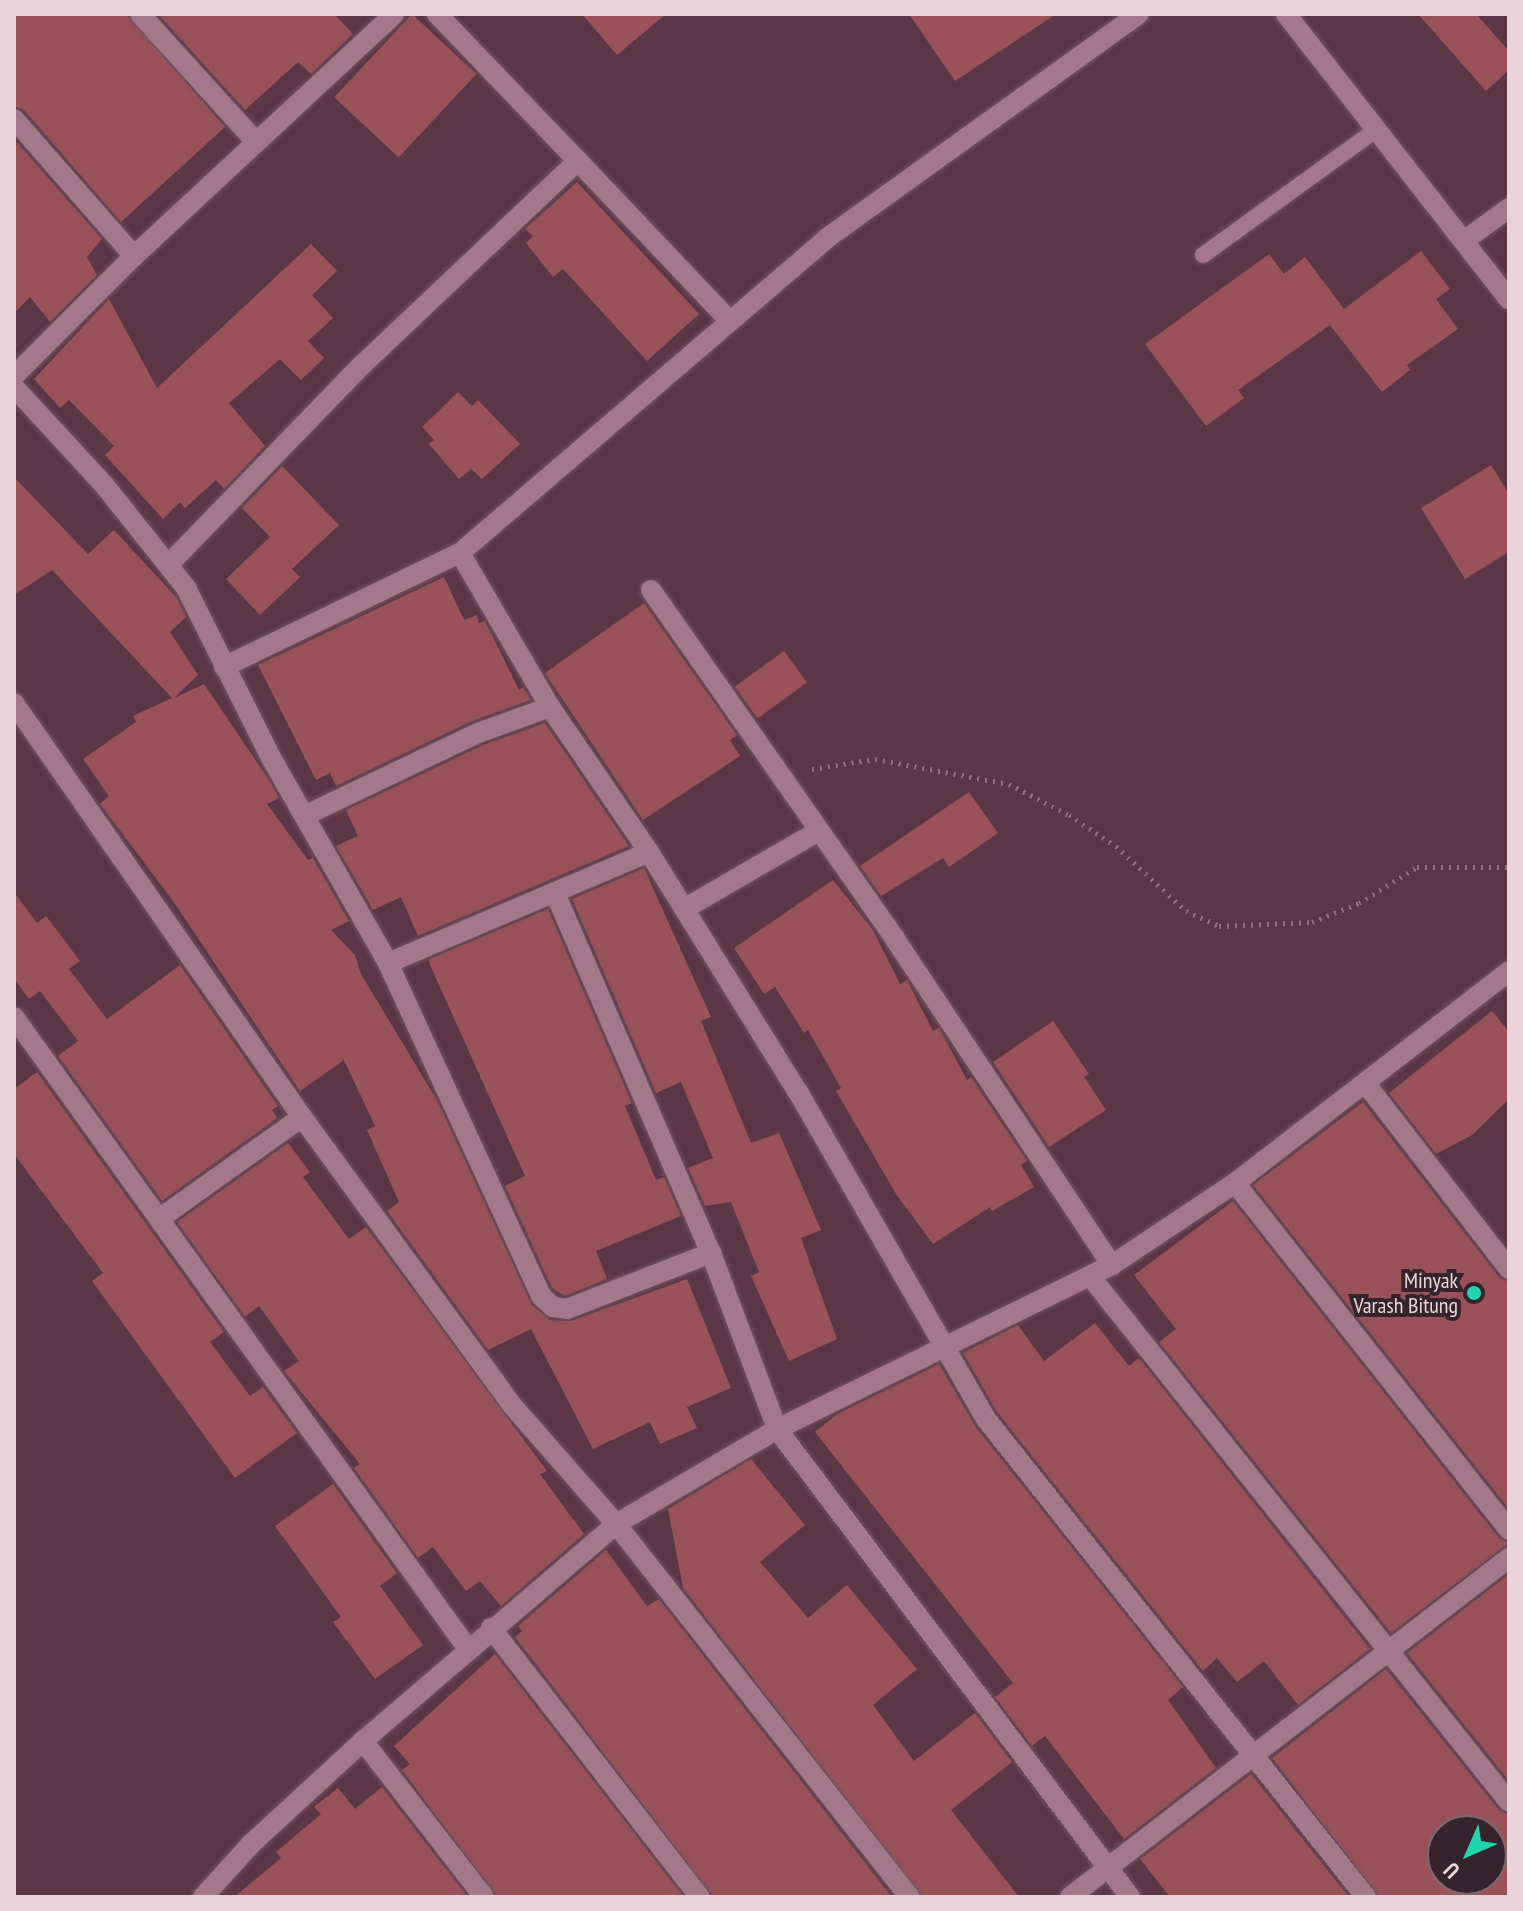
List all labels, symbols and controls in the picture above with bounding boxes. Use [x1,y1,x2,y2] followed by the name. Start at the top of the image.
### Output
[1353,1267,1458,1318] place label: Minyak Varash Bitung
[1465,1284,1483,1302] marker: Minyak Varash Bitung
[1427,1815,1507,1895] north arrow
[1438,1857,1465,1884] text: U

